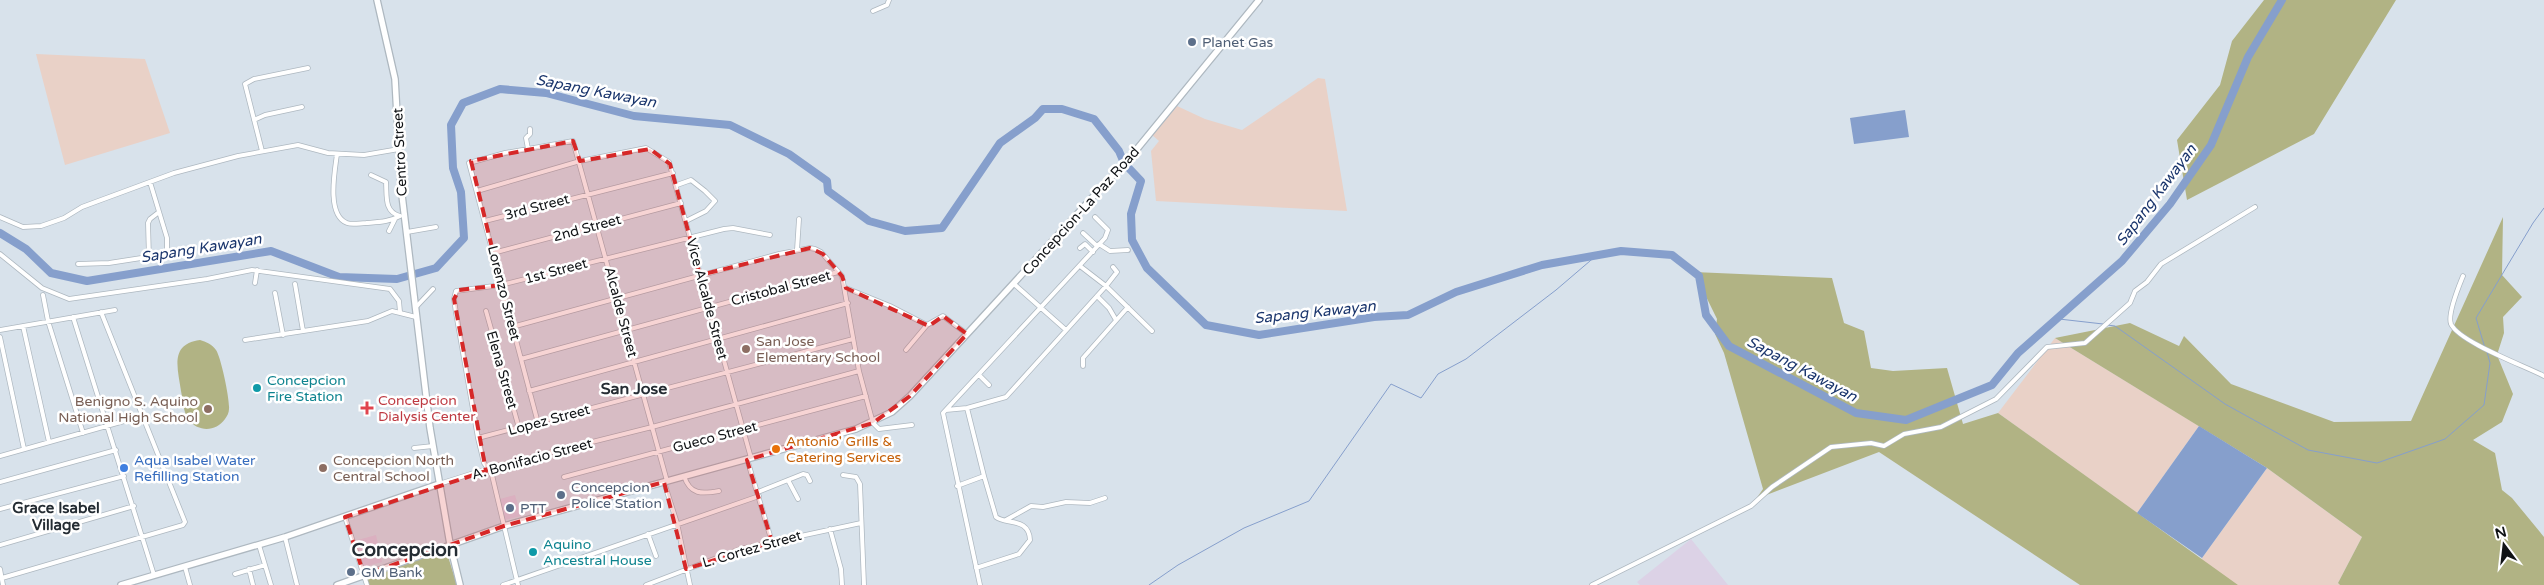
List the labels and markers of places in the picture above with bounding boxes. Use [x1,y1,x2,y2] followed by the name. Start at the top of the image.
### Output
[1202,34,1274,51] place label: Planet Gas
[1186,36,1198,48] marker: Planet Gas
[756,333,880,366] place label: San Jose Elementary School
[740,343,752,355] marker: San Jose Elementary School
[267,372,346,405] place label: Concepcion Fire Station
[251,382,263,394] marker: Concepcion Fire Station
[378,392,476,425] place label: Concepcion Dialysis Center
[58,393,198,426] place label: Benigno S. Aquino National High School
[360,401,374,415] marker: Concepcion Dialysis Center
[202,403,214,415] marker: Benigno S. Aquino National High School
[786,433,902,466] place label: Antonio' Grills & Catering Services
[770,443,782,455] marker: Antonio' Grills & Catering Services
[134,452,256,485] place label: Aqua Isabel Water Refilling Station
[333,452,454,485] place label: Concepcion North Central School
[118,462,130,474] marker: Aqua Isabel Water Refilling Station
[317,462,329,474] marker: Concepcion North Central School
[571,479,662,512] place label: Concepcion Police Station
[555,489,567,501] marker: Concepcion Police Station
[520,500,547,517] place label: PTT
[504,502,516,514] marker: PTT
[543,536,652,569] place label: Aquino Ancestral House
[527,546,539,558] marker: Aquino Ancestral House
[361,564,423,581] place label: GM Bank
[345,566,357,578] marker: GM Bank

